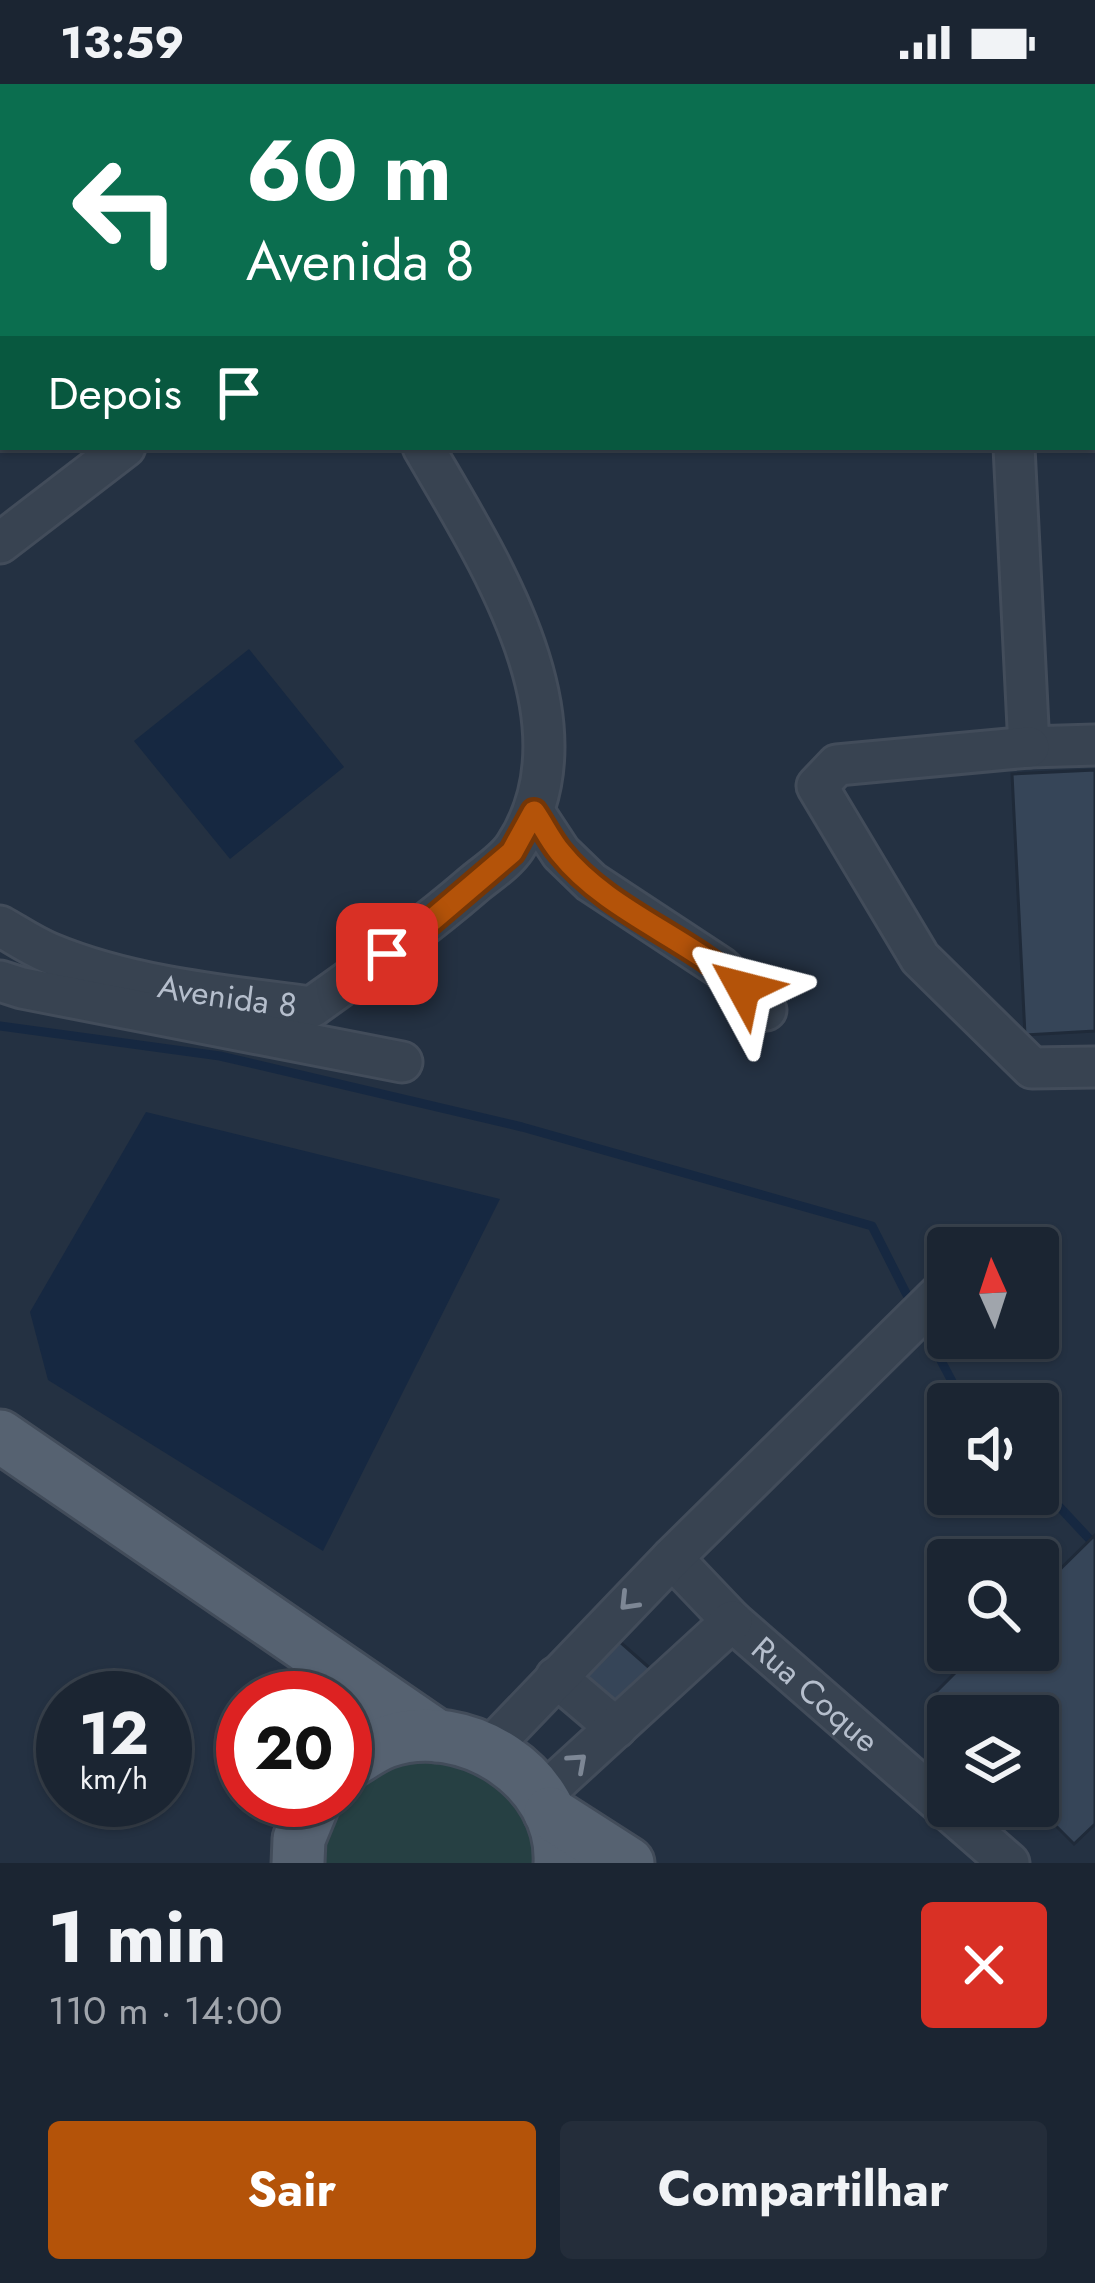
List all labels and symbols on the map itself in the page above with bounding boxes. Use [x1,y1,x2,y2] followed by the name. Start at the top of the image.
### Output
[336,903,438,1005] pin
[680,925,806,1051] position arrow
[154,962,300,1028] street label: Avenida 8
[927,1227,1059,1359] north arrow
[621,1588,643,1610] one-way arrow
[742,1625,890,1763] street label: Rua Coque
[216,1671,372,1827] speed limit sign: 20
[565,1755,586,1776] one-way arrow

